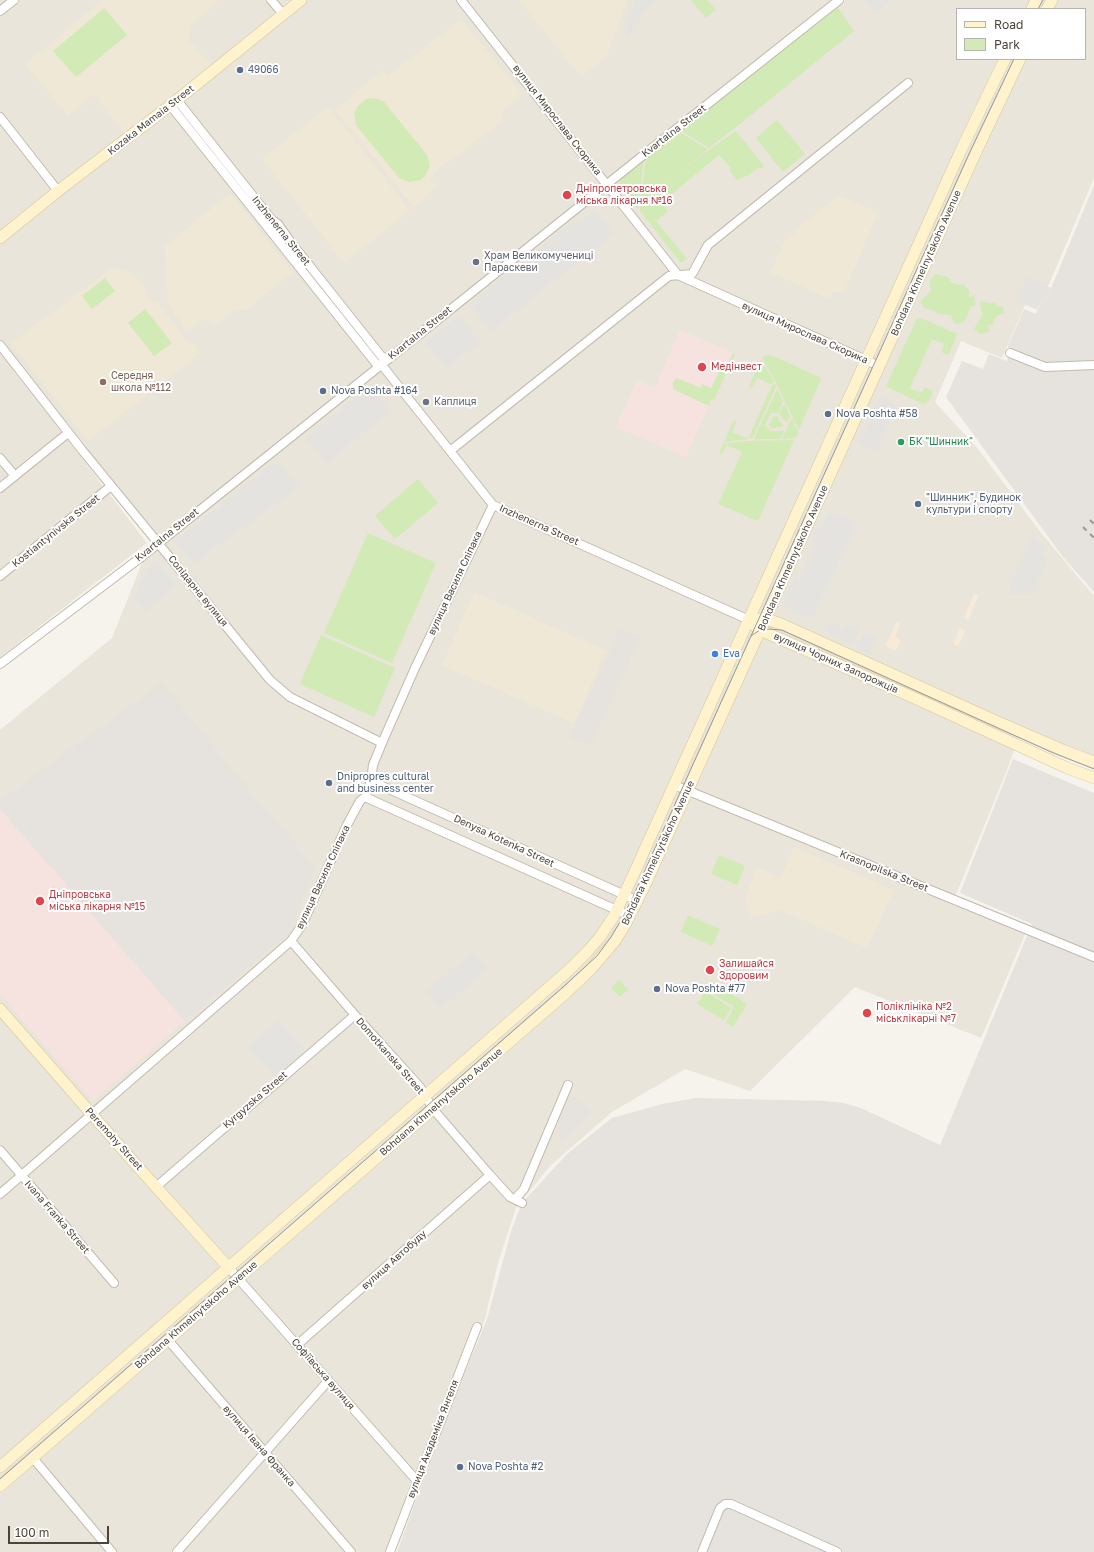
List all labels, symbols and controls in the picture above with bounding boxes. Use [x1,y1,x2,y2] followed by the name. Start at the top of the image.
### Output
[956,8,1086,60] legend
[994,17,1023,32] text: Road
[994,37,1020,52] text: Park
[510,62,604,178] street label: вулиця Мирослава Скорика
[248,64,278,76] place label: 49066
[235,65,245,75] marker: 49066
[105,83,197,157] street label: Kozaka Mamaia Street
[639,102,709,160] street label: Kvartalna Street
[576,183,673,206] place label: Дніпропетровська міська лікарня №16
[888,188,964,338] street label: Bohdana Khmelnytskoho Avenue
[561,189,573,201] marker: Дніпропетровська міська лікарня №16
[249,194,313,268] street label: Inzhenerna Street
[484,250,593,274] place label: Храм Великомучениці Параскеви
[471,257,481,267] marker: Храм Великомучениці Параскеви
[740,300,870,366] street label: вулиця Мирослава Скорика
[386,304,454,362] street label: Kvartalna Street
[696,361,708,373] marker: Медінвест
[711,361,762,373] place label: Медінвест
[111,370,171,394] place label: Середня школа №112
[98,377,108,387] marker: Середня школа №112
[331,385,418,397] place label: Nova Poshta #164
[318,386,328,396] marker: Nova Poshta #164
[434,396,476,408] place label: Каплиця
[421,397,431,407] marker: Каплиця
[836,408,917,420] place label: Nova Poshta #58
[823,409,833,419] marker: Nova Poshta #58
[909,436,973,448] place label: БК "Шинник"
[896,437,906,447] marker: БК "Шинник"
[755,483,831,633] street label: Bohdana Khmelnytskoho Avenue
[10,492,102,570] street label: Kostiantynivska Street
[926,492,1021,516] place label: "Шинник", Будинок культури і спорту
[913,499,923,509] marker: "Шинник", Будинок культури і спорту
[497,502,581,548] street label: Inzhenerna Street
[133,506,201,564] street label: Kvartalna Street
[426,529,484,637] street label: вулиця Василя Сліпака
[166,553,230,629] street label: Солідарна вулиця
[772,630,900,696] street label: вулиця Чорних Запорожців
[723,648,740,660] place label: Eva
[710,649,720,659] marker: Eva
[337,771,434,794] place label: Dnipropres cultural and business center
[324,778,334,788] marker: Dnipropres cultural and business center
[619,779,697,927] street label: Bohdana Khmelnytskoho Avenue
[452,812,556,870] street label: Denysa Kotenka Street
[294,823,352,931] street label: вулиця Василя Сліпака
[838,848,930,894] street label: Krasnopilska Street
[49,889,145,912] place label: Дніпровська міська лікарня №15
[34,895,46,907] marker: Дніпровська міська лікарня №15
[719,958,774,982] place label: Залишайся Здоровим
[704,964,716,976] marker: Залишайся Здоровим
[665,983,745,995] place label: Nova Poshta #77
[652,984,662,994] marker: Nova Poshta #77
[876,1001,956,1024] place label: Поліклініка №2 міськлікарні №7
[861,1007,873,1019] marker: Поліклініка №2 міськлікарні №7
[353,1015,427,1097] street label: Domotkanska Street
[377,1046,505,1158] street label: Bohdana Khmelnytskoho Avenue
[220,1069,290,1131] street label: Kyrgyzska Street
[83,1105,145,1173] street label: Peremohy Street
[22,1178,92,1256] street label: Ivana Franka Street
[359,1228,429,1292] street label: вулиця Автобуду
[132,1259,260,1371] street label: Bohdana Khmelnytskoho Avenue
[289,1336,357,1412] street label: Софіївська вулиця
[405,1378,461,1500] street label: вулиця Академіка Янгеля
[220,1403,298,1489] street label: вулиця Івана Франка
[468,1461,543,1473] place label: Nova Poshta #2
[455,1462,465,1472] marker: Nova Poshta #2
[10,1518,111,1544] scale bar
[15,1525,49,1540] text: 100 m

